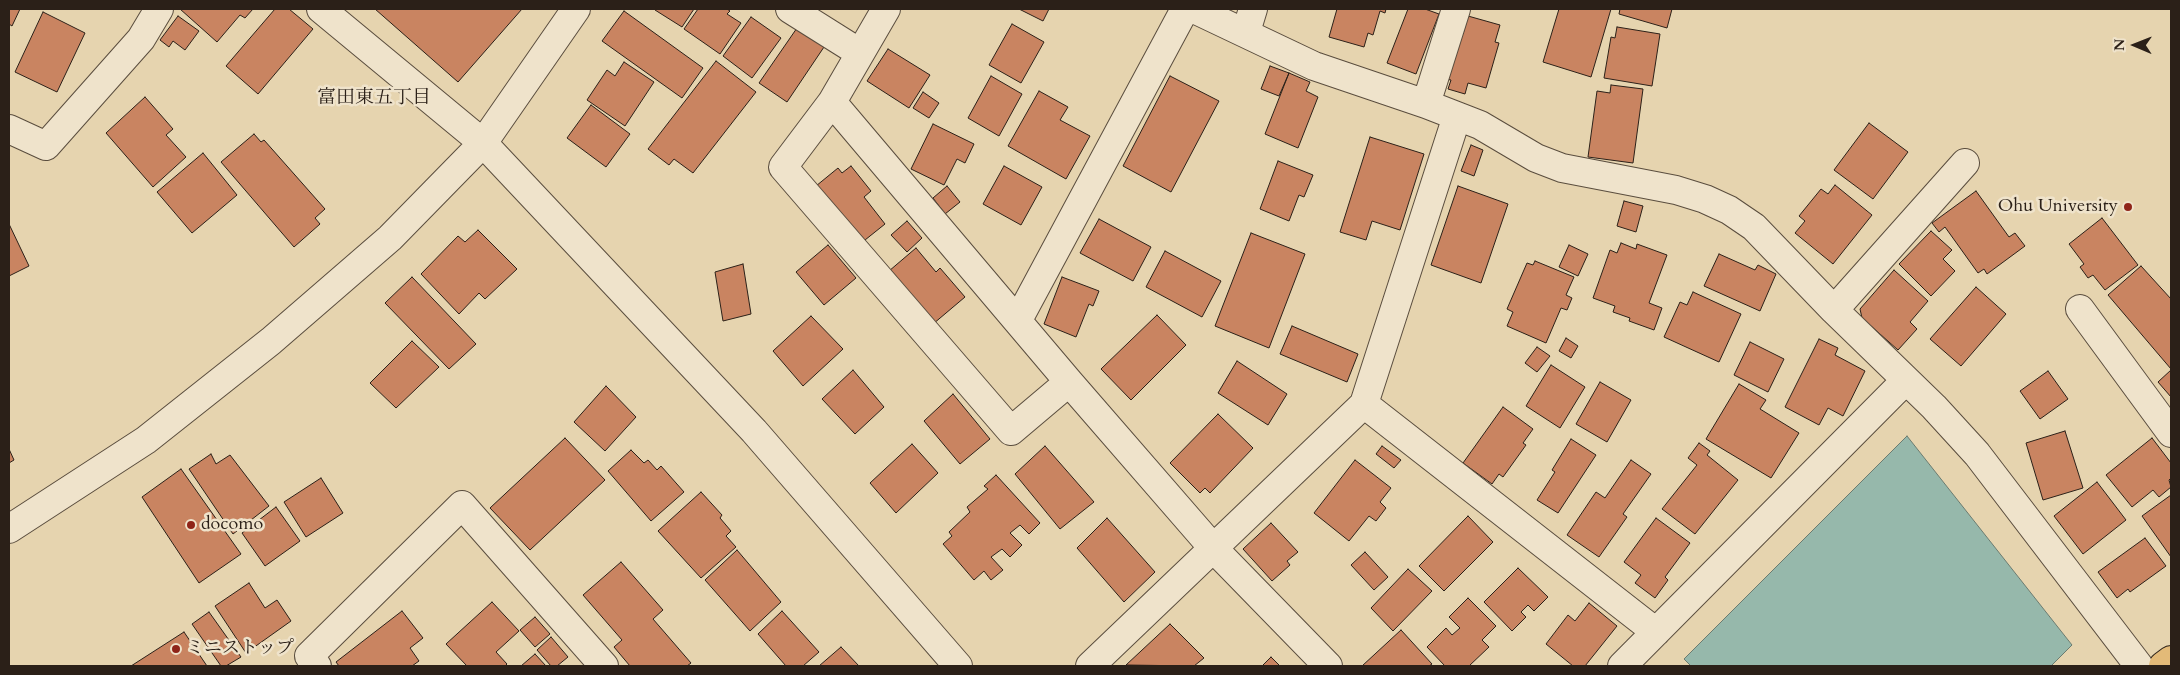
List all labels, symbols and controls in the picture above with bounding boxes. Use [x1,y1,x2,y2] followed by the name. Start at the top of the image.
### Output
[2110,20,2160,70] north arrow
[2110,38,2129,51] text: N
[317,88,431,110] district label: 富田東五丁目
[1998,196,2118,218] place label: Ohu University
[2122,201,2134,213] marker: Ohu University
[201,514,263,536] place label: docomo
[185,519,197,531] marker: docomo
[186,638,294,660] place label: ミニストップ
[170,643,182,655] marker: ミニストップ

